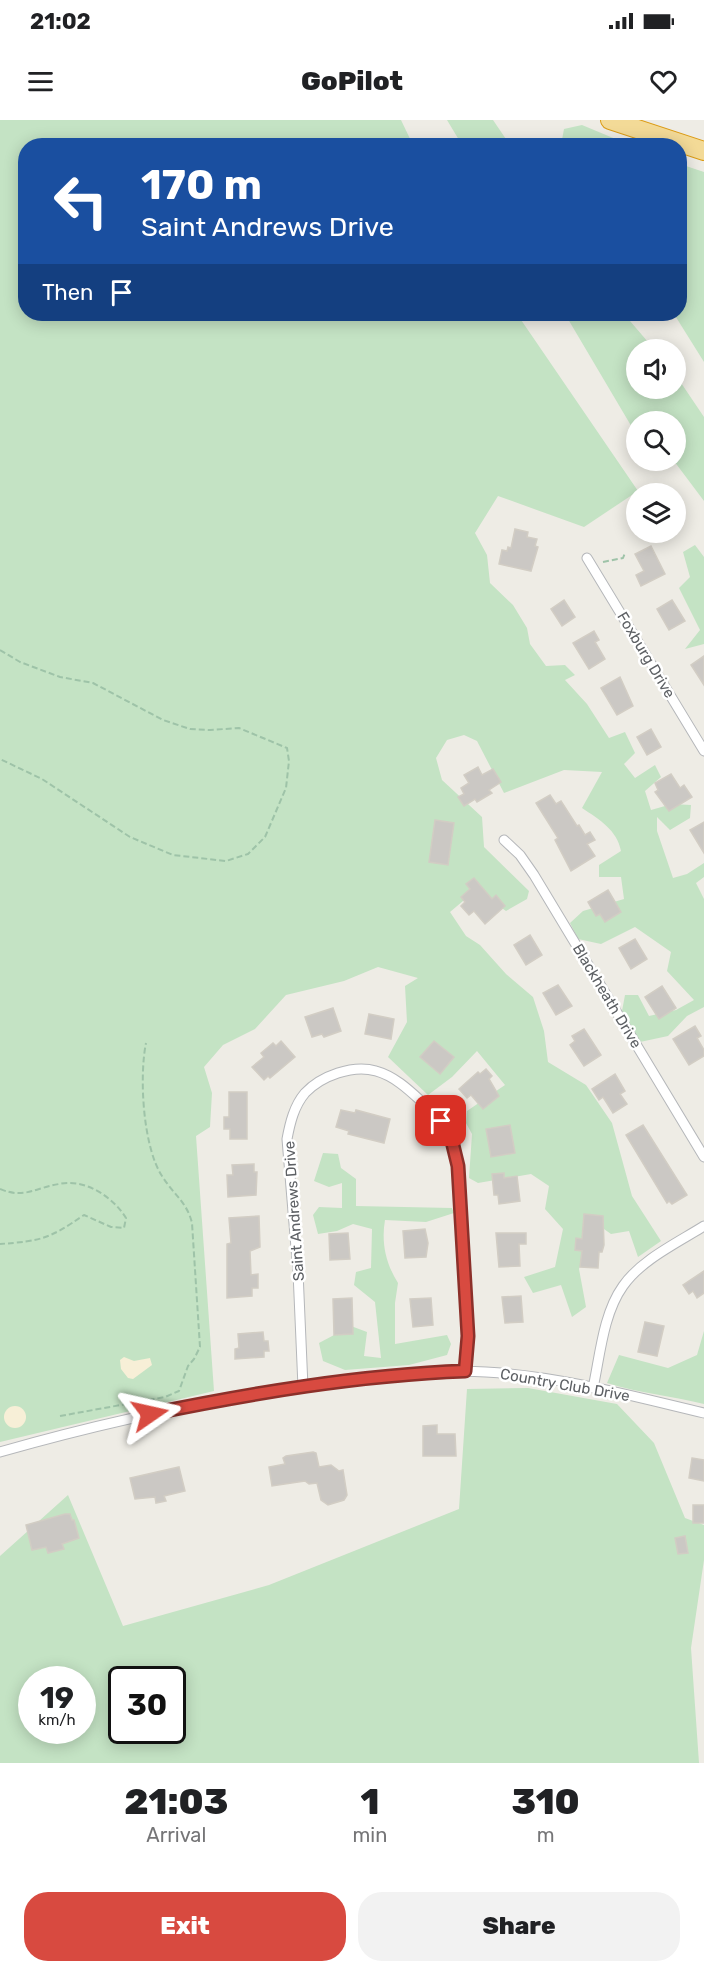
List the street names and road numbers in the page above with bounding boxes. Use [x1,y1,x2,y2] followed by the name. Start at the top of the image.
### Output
[613,609,679,701] street label: Foxburg Drive
[569,941,645,1051] street label: Blackheath Drive
[280,1140,308,1282] street label: Saint Andrews Drive
[499,1365,631,1405] street label: Country Club Drive

